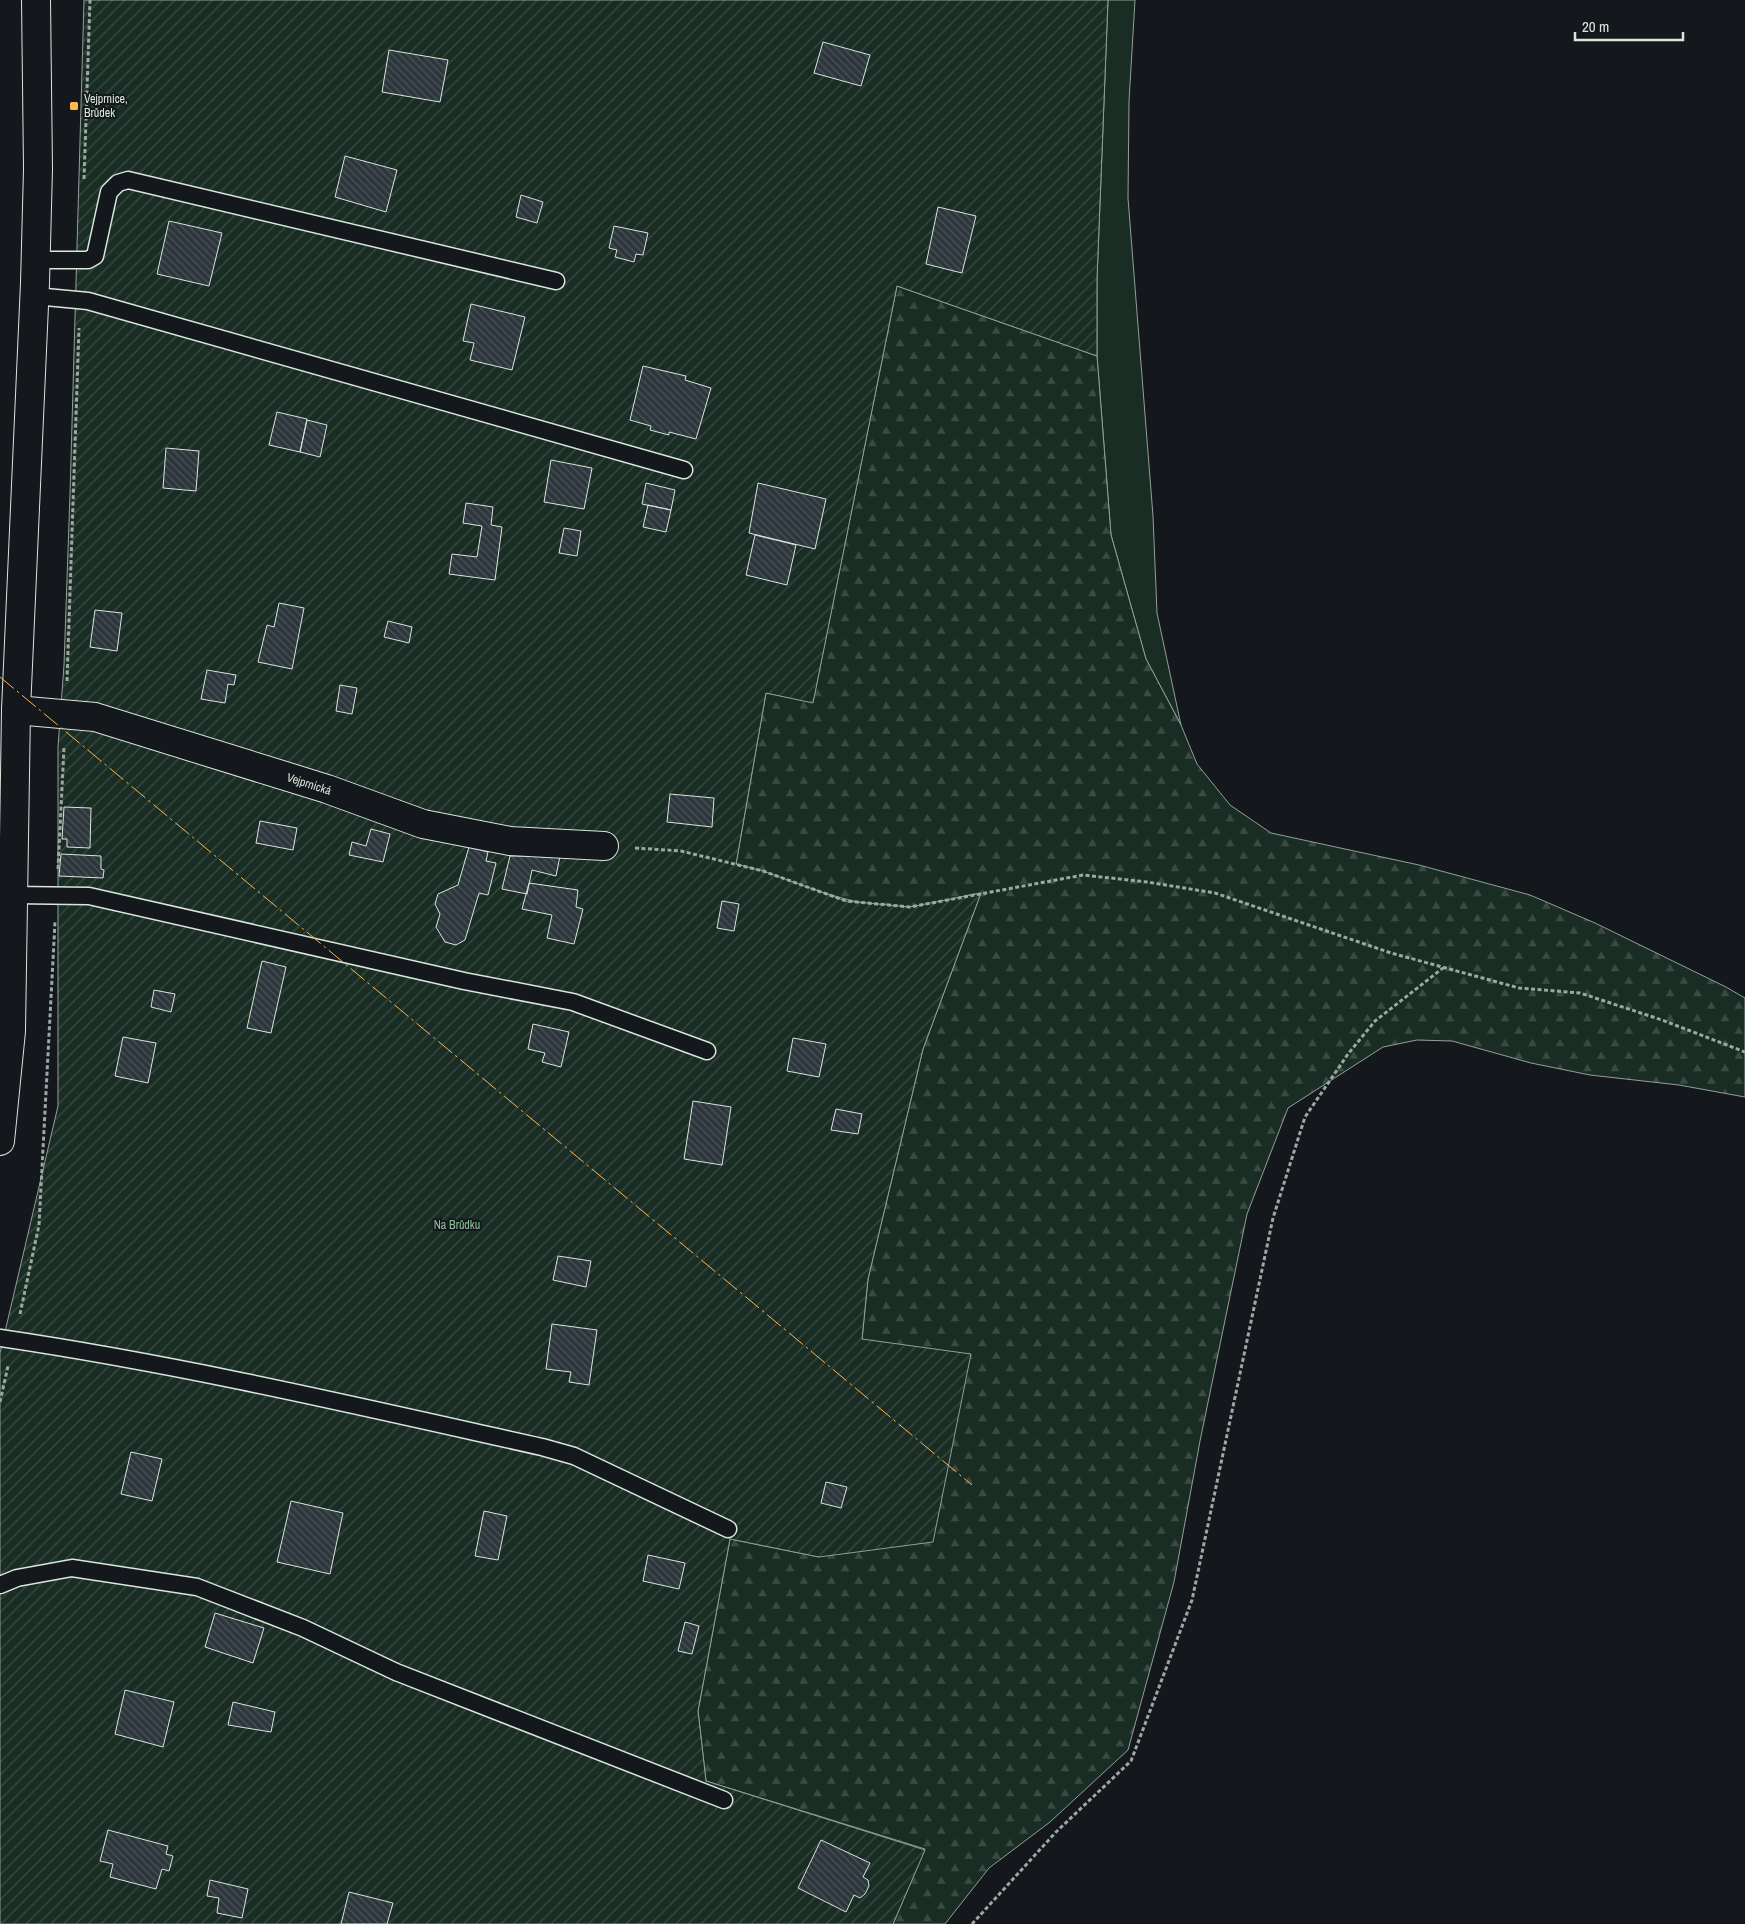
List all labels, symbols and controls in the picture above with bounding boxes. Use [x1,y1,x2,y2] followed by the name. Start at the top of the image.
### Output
[1575,10,1682,42] scale bar
[1582,16,1609,37] text: 20 m
[84,91,128,121] place label: Vejprnice, Brůdek
[68,100,80,112] marker: Vejprnice, Brůdek
[285,769,334,799] street label: Vejprnická
[434,1217,480,1233] park label: Na Brůdku

